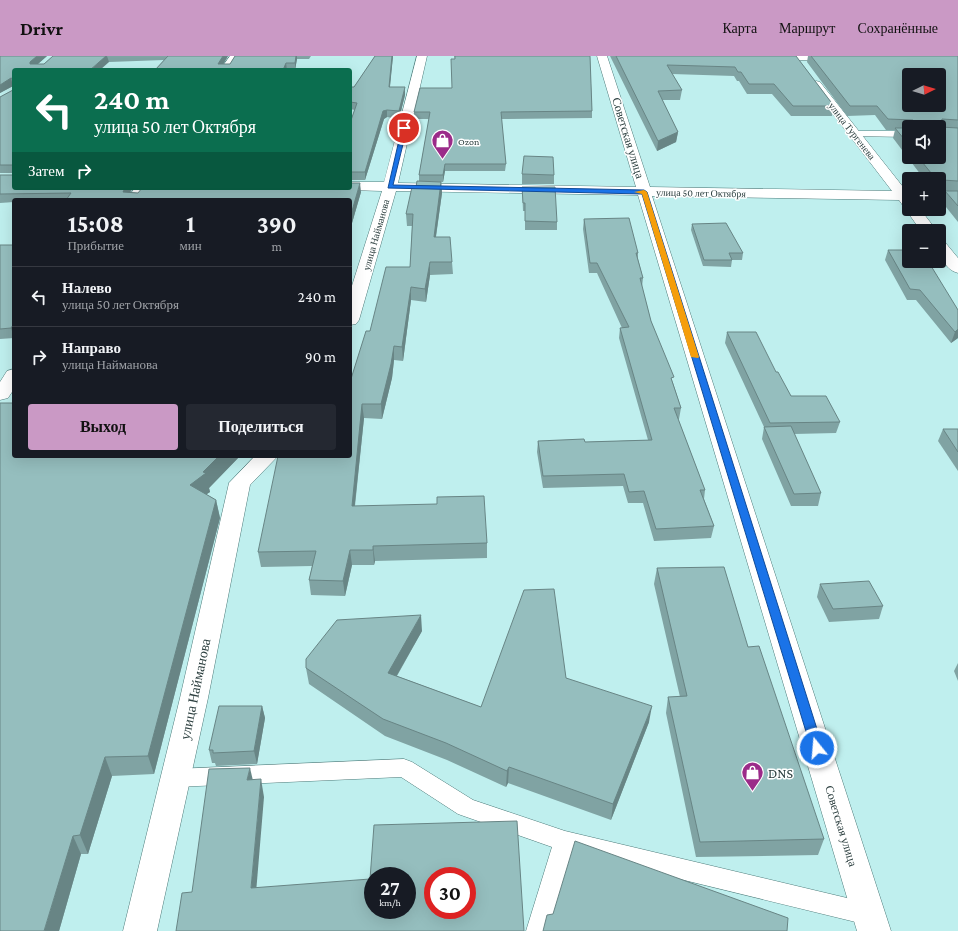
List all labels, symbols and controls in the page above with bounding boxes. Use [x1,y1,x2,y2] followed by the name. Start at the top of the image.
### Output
[20,18,63,39] text: Drivr
[722,20,757,36] text: Карта
[779,20,835,36] text: Маршрут
[857,20,938,36] text: Сохранённые
[902,68,946,112] north arrow
[902,68,946,268] map controls
[28,84,80,136] icon: left
[94,84,169,115] text: 240 m
[609,96,647,181] street label: Советская улица
[826,100,878,162] street label: улица Тургенева
[387,111,421,145] pin
[94,117,256,137] text: улица 50 лет Октября
[393,117,415,139] icon: arrive
[902,120,946,164] button: sound
[429,128,455,161] shop icon: Ozon
[458,136,480,147] place label: Ozon
[73,160,95,182] icon: right
[28,163,65,179] text: Затем
[902,172,946,216] button: +
[656,187,746,199] street label: улица 50 лет Октября
[361,198,392,272] street label: улица Найманова
[68,210,124,237] text: 15:08
[186,210,195,237] text: 1
[257,211,297,238] text: 390
[902,224,946,268] button: −
[67,238,124,253] text: Прибытие
[180,238,202,253] text: мин
[272,239,282,254] text: m
[62,280,112,296] text: Налево
[28,286,50,308] icon: left
[298,289,336,305] text: 240 m
[62,297,179,312] text: улица 50 лет Октября
[62,340,121,356] text: Направо
[28,346,50,368] icon: right
[305,349,336,365] text: 90 m
[62,357,158,372] text: улица Найманова
[28,404,178,450] button: Выход
[186,404,336,450] button: Поделиться
[176,636,214,741] street label: улица Найманова
[796,727,838,769] position arrow
[739,760,765,793] shop icon: DNS
[768,765,794,781] place label: DNS
[822,784,860,869] street label: Советская улица
[424,867,476,919] speed limit sign: 30
[380,877,400,899] text: 27
[379,897,401,908] text: km/h

